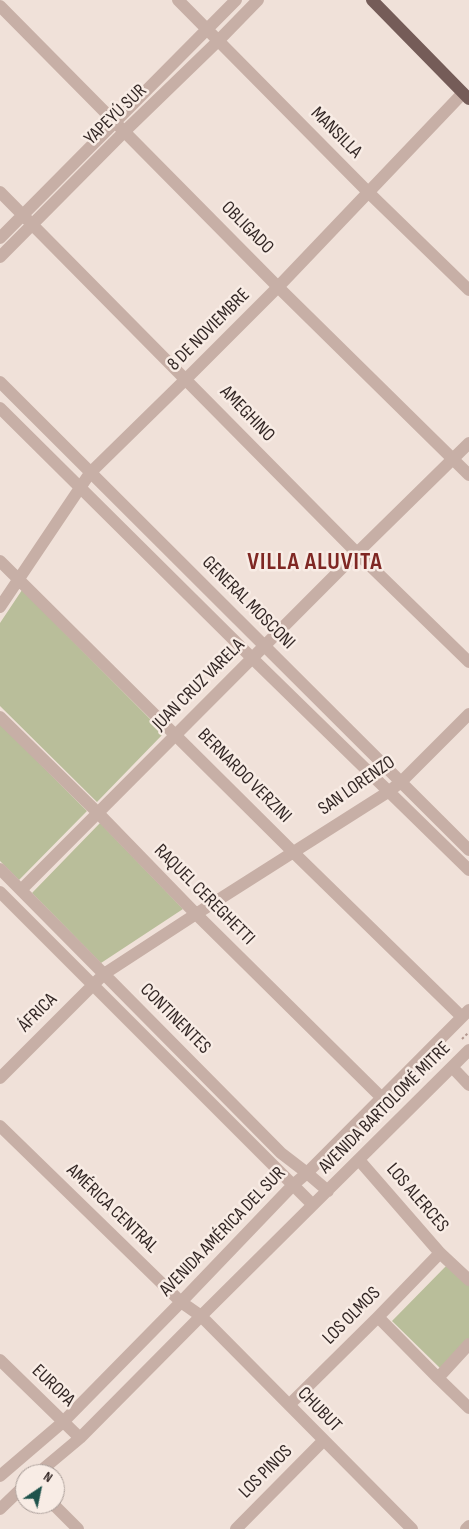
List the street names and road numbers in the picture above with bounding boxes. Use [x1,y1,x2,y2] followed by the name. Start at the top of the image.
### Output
[80,80,152,150] street label: YAPEYÚ SUR
[306,103,366,163] street label: MANSILLA
[216,197,278,259] street label: OBLIGADO
[163,284,255,376] street label: 8 DE NOVIEMBRE
[215,381,279,447] street label: AMEGHINO
[197,552,299,654] street label: GENERAL MOSCONI
[148,634,250,736] street label: JUAN CRUZ VARELA
[192,724,296,828] street label: BERNARDO VERZINI
[314,751,400,821] street label: SAN LORENZO
[149,840,259,950] street label: RAQUEL CEREGHETTI
[135,979,215,1059] street label: CONTINENTES
[14,989,62,1037] street label: ÁFRICA
[314,1037,456,1179] street label: AVENIDA BARTOLOMÉ MITRE
[381,1159,453,1237] street label: LOS ALERCES
[61,1160,163,1258] street label: AMÉRICA CENTRAL
[155,1162,291,1302] street label: AVENIDA AMÉRICA DEL SUR
[318,1282,386,1350] street label: LOS OLMOS
[27,1360,79,1412] street label: EUROPA
[292,1383,346,1437] street label: CHUBUT
[235,1441,297,1503] street label: LOS PINOS

